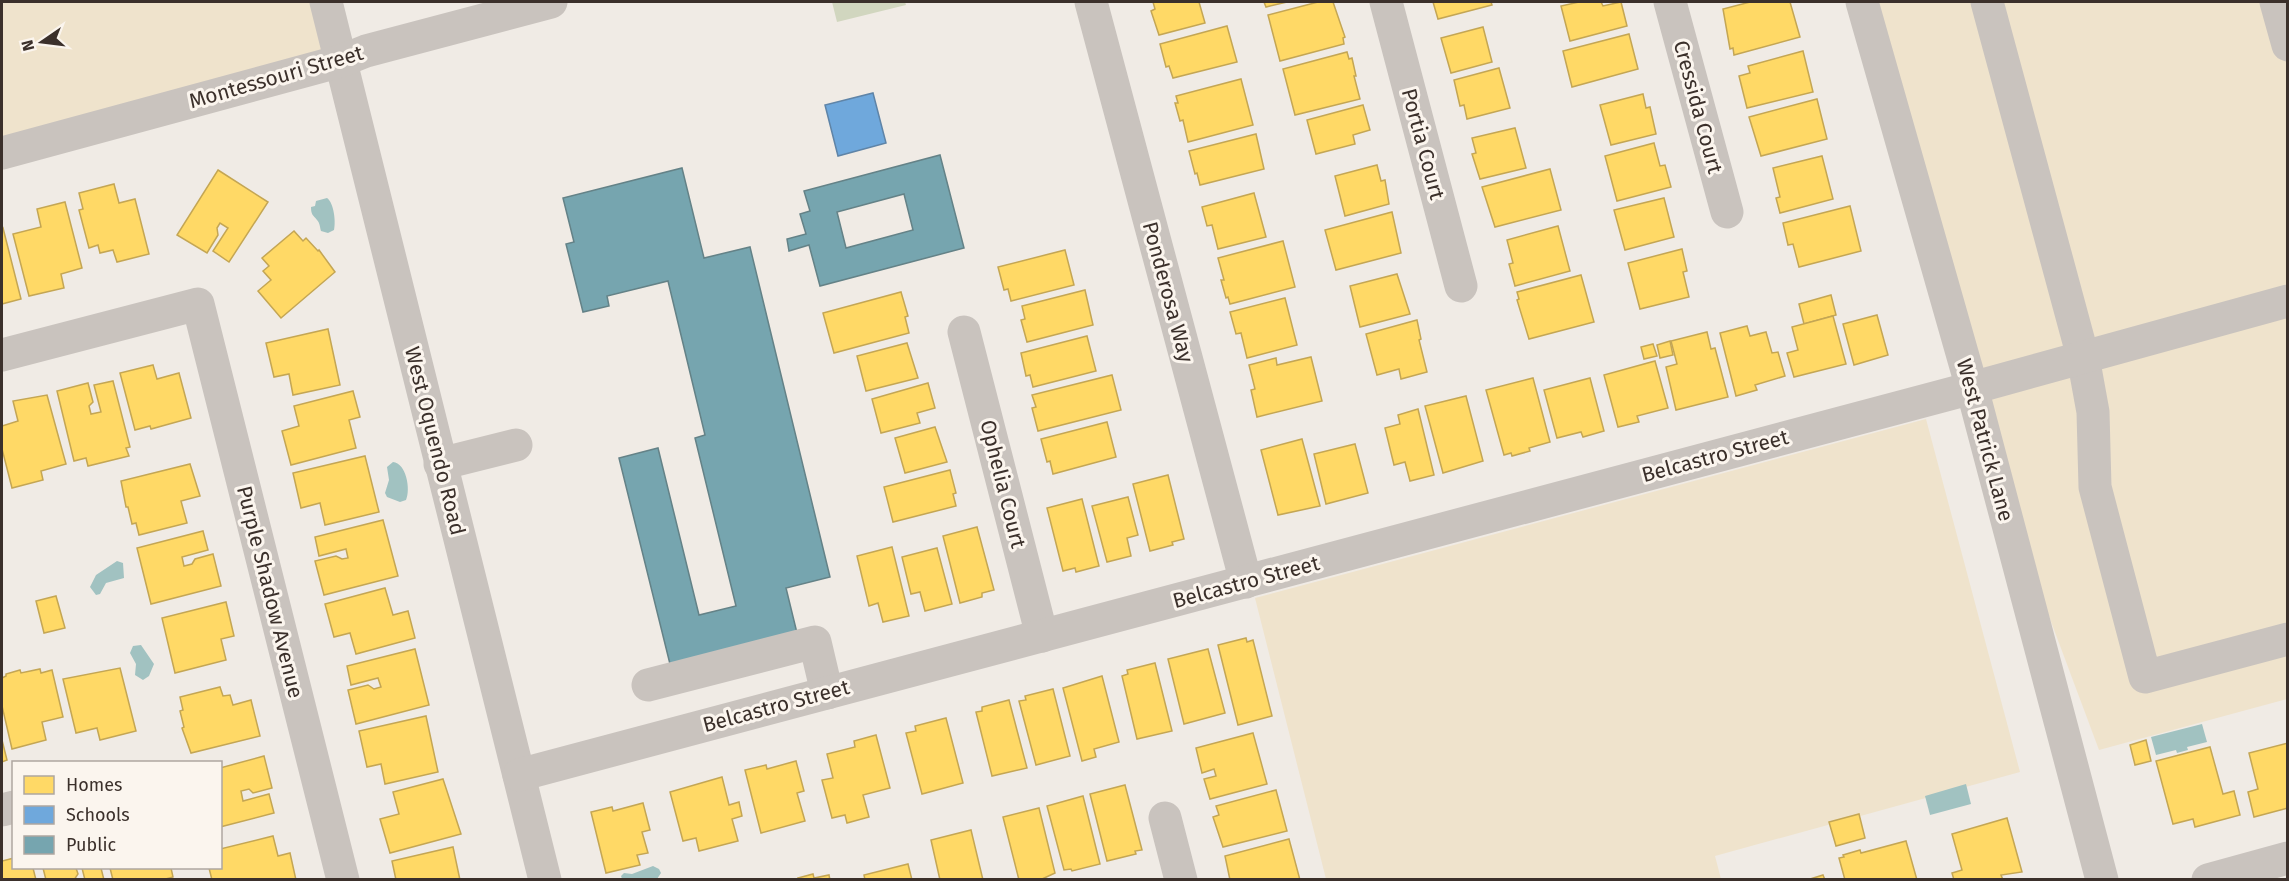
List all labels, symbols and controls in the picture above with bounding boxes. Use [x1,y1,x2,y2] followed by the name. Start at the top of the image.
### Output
[12,12,72,72] north arrow
[17,38,38,53] text: N
[1668,38,1728,177] street label: Cressida Court
[186,40,367,114] street label: Montessouri Street
[1396,86,1450,203] street label: Portia Court
[1137,219,1199,366] street label: Ponderosa Way
[399,344,471,538] street label: West Oquendo Road
[1951,356,2019,524] street label: West Patrick Lane
[974,417,1032,551] street label: Ophelia Court
[1639,424,1792,488] street label: Belcastro Street
[231,483,309,701] street label: Purple Shadow Avenue
[1170,550,1323,614] street label: Belcastro Street
[700,674,853,738] street label: Belcastro Street
[12,761,222,869] legend
[66,774,122,796] text: Homes
[66,804,130,826] text: Schools
[66,834,116,856] text: Public

